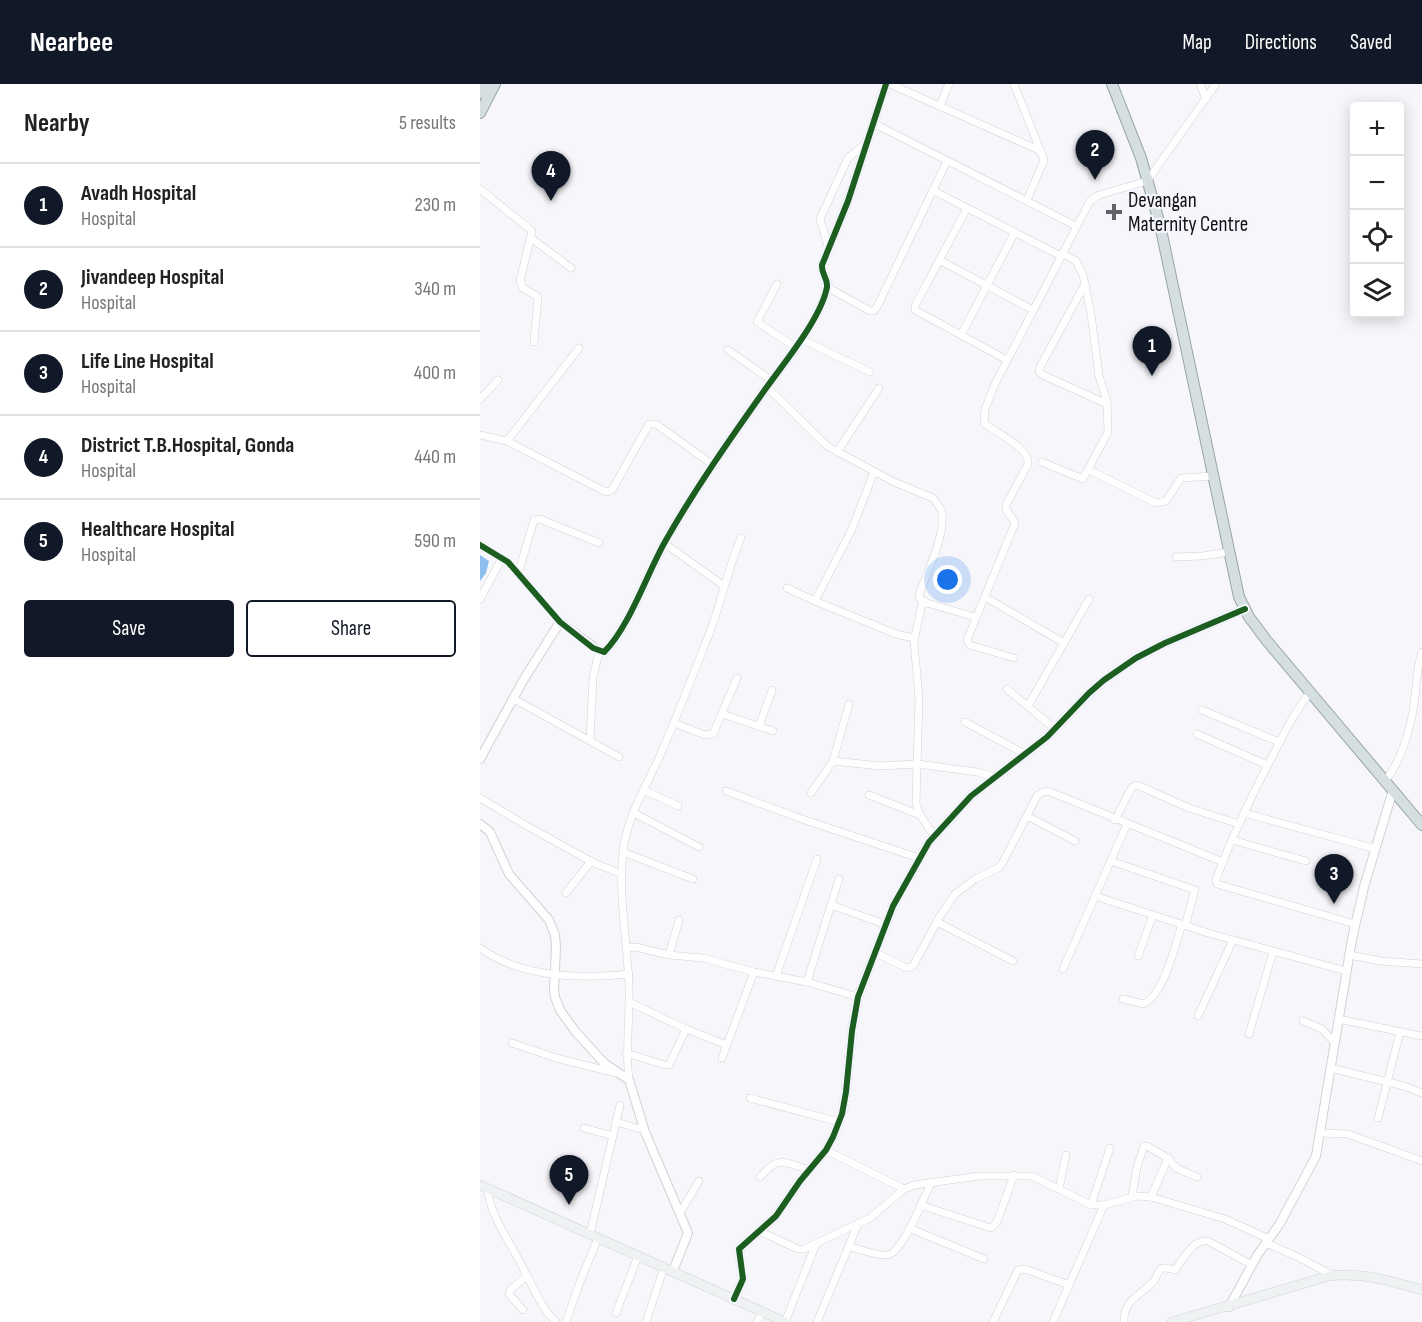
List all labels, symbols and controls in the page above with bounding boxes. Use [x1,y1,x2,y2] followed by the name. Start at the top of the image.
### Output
[30,26,113,59] text: Nearbee
[1182,30,1212,55] text: Map
[1245,30,1317,55] text: Directions
[1350,30,1392,55] text: Saved
[1350,102,1404,318] map controls
[1350,102,1404,156] button: +
[24,108,90,139] text: Nearby
[399,111,456,135] text: 5 results
[1076,130,1114,180] pin: 2
[532,152,570,201] pin: 4
[1350,156,1404,210] button: −
[81,180,196,207] text: Avadh Hospital
[1128,188,1248,237] place label: Devangan Maternity Centre
[40,193,47,217] text: 1
[414,193,456,217] text: 230 m
[1105,203,1123,221] marker: Devangan Maternity Centre
[81,207,136,231] text: Hospital
[1350,210,1404,264] button: locate
[81,264,224,291] text: Jivandeep Hospital
[1350,264,1404,318] button: layers
[39,277,48,301] text: 2
[414,277,456,301] text: 340 m
[81,291,136,315] text: Hospital
[1132,326,1172,376] pin: 1
[81,348,214,375] text: Life Line Hospital
[39,361,48,385] text: 3
[414,361,456,385] text: 400 m
[81,375,136,399] text: Hospital
[81,432,294,459] text: District T.B.Hospital, Gonda
[39,445,48,469] text: 4
[414,445,456,469] text: 440 m
[81,459,136,483] text: Hospital
[81,516,235,543] text: Healthcare Hospital
[39,529,48,553] text: 5
[414,529,456,553] text: 590 m
[81,543,136,567] text: Hospital
[933,565,962,594] your location
[24,600,234,657] button: Save
[246,600,456,657] button: Share
[1314,854,1354,904] pin: 3
[550,1156,589,1205] pin: 5

